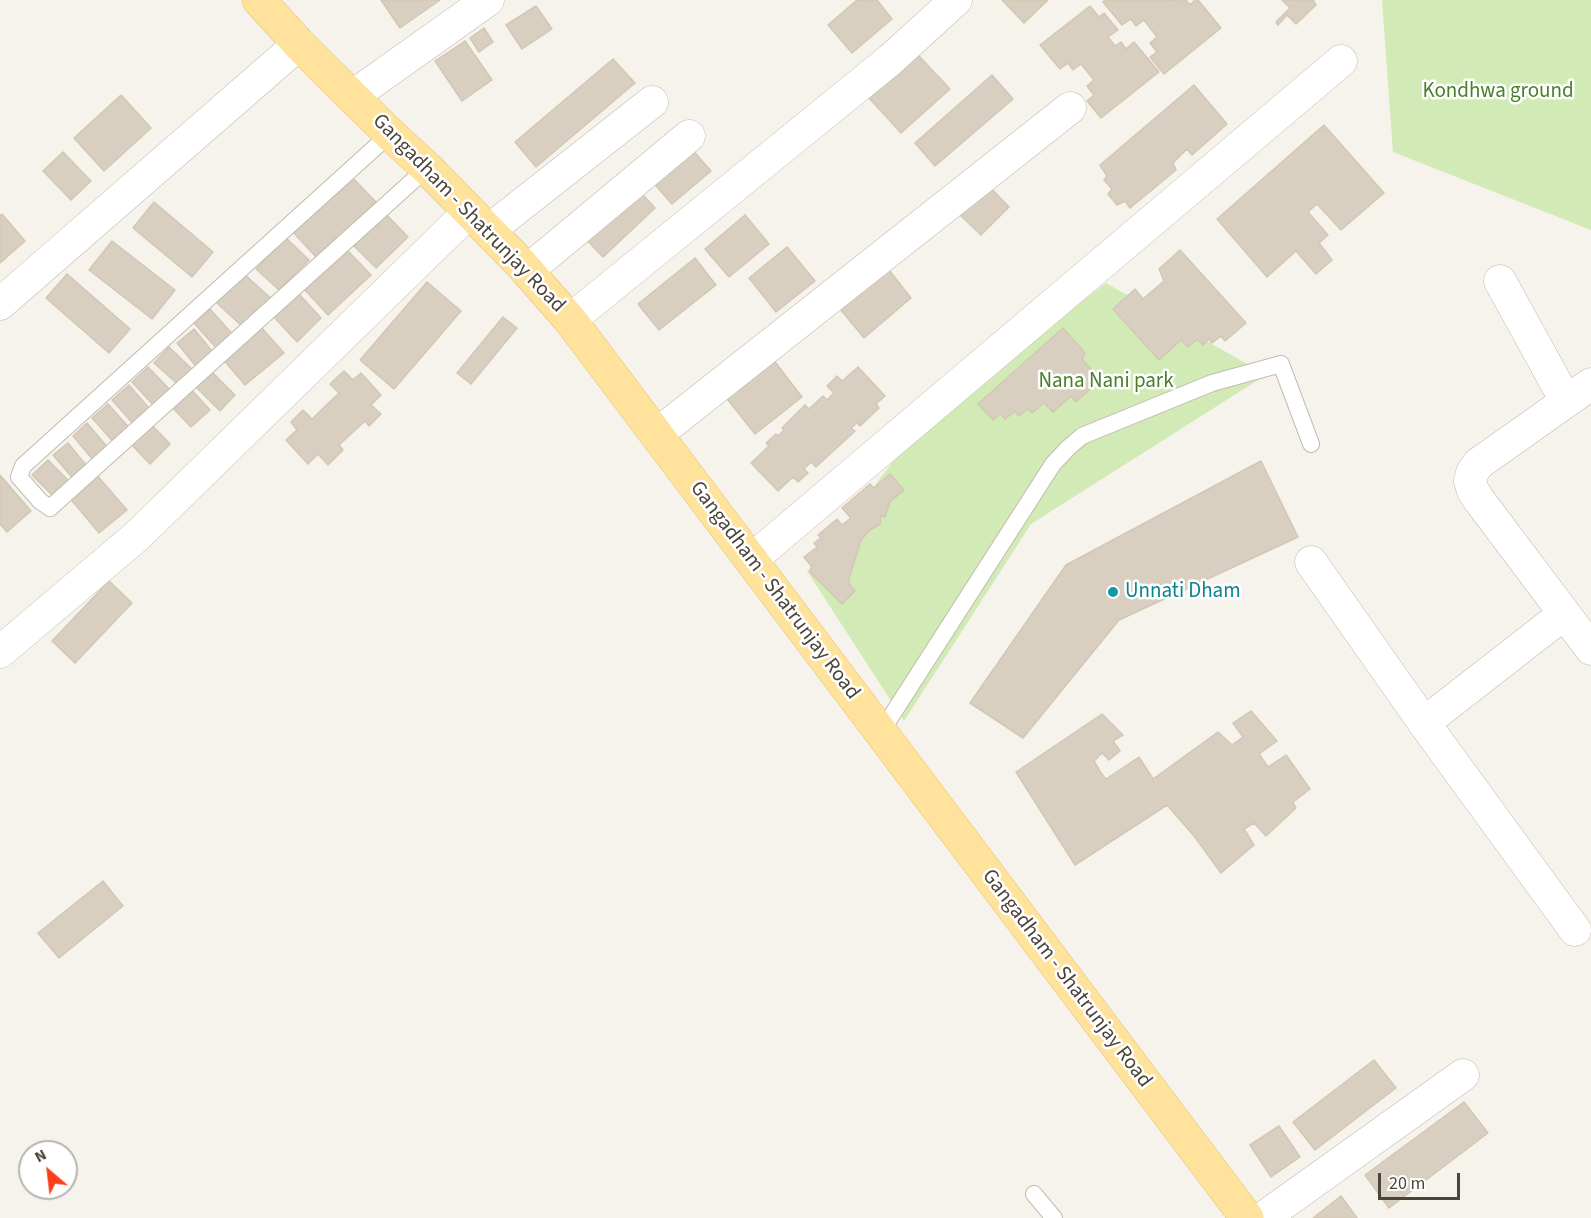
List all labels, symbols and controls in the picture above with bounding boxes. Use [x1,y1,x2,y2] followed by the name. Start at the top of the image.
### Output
[1422,79,1574,105] park label: Kondhwa ground
[366,109,570,319] street label: Gangadham - Shatrunjay Road
[1038,369,1174,395] park label: Nana Nani park
[684,477,864,705] street label: Gangadham - Shatrunjay Road
[1125,579,1241,605] place label: Unnati Dham
[1106,585,1120,599] marker: Unnati Dham
[976,865,1156,1093] street label: Gangadham - Shatrunjay Road
[18,1140,78,1200] north arrow
[31,1144,50,1168] text: N
[1381,1161,1464,1199] scale bar
[1389,1171,1425,1196] text: 20 m

